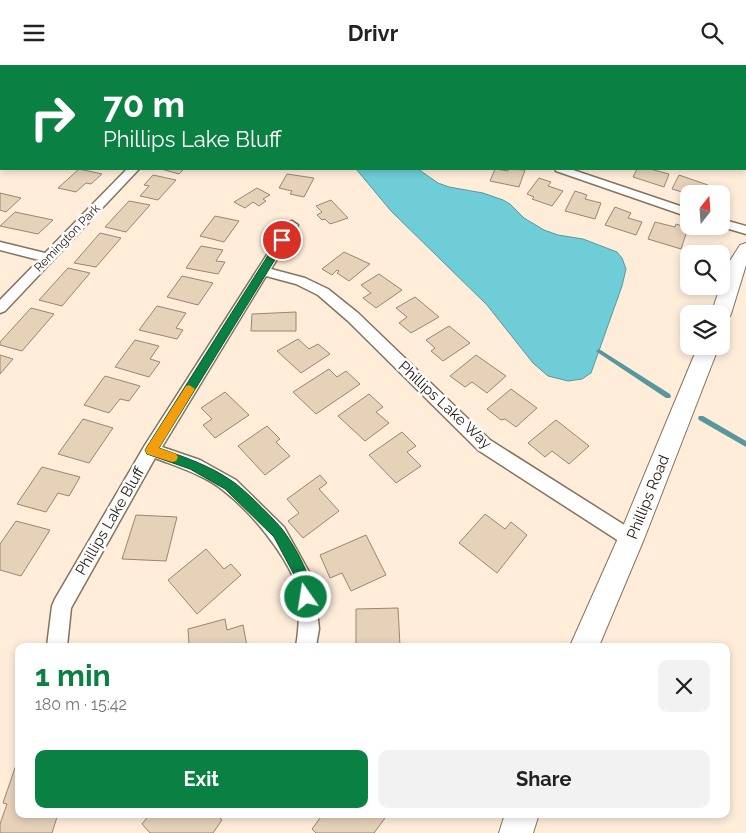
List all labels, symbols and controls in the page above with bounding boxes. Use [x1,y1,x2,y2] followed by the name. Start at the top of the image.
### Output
[20,19,48,47] icon: menu
[698,19,726,47] icon: search
[348,20,398,46] text: Drivr
[103,84,185,125] text: 70 m
[20,85,85,150] icon: right
[103,126,282,152] text: Phillips Lake Bluff
[680,185,730,235] north arrow
[680,185,730,355] map controls
[31,201,103,275] street label: Remington Park
[261,219,303,261] pin
[268,226,296,254] icon: arrive
[680,245,730,295] button: search
[680,305,730,355] button: layers
[395,357,495,453] street label: Phillips Lake Way
[623,452,673,542] street label: Phillips Road
[72,463,148,578] street label: Phillips Lake Bluff
[279,570,331,622] position arrow
[35,658,111,693] text: 1 min
[658,660,710,712] button: close
[35,695,127,714] text: 180 m · 15:42
[35,750,368,808] button: Exit
[378,750,710,808] button: Share

